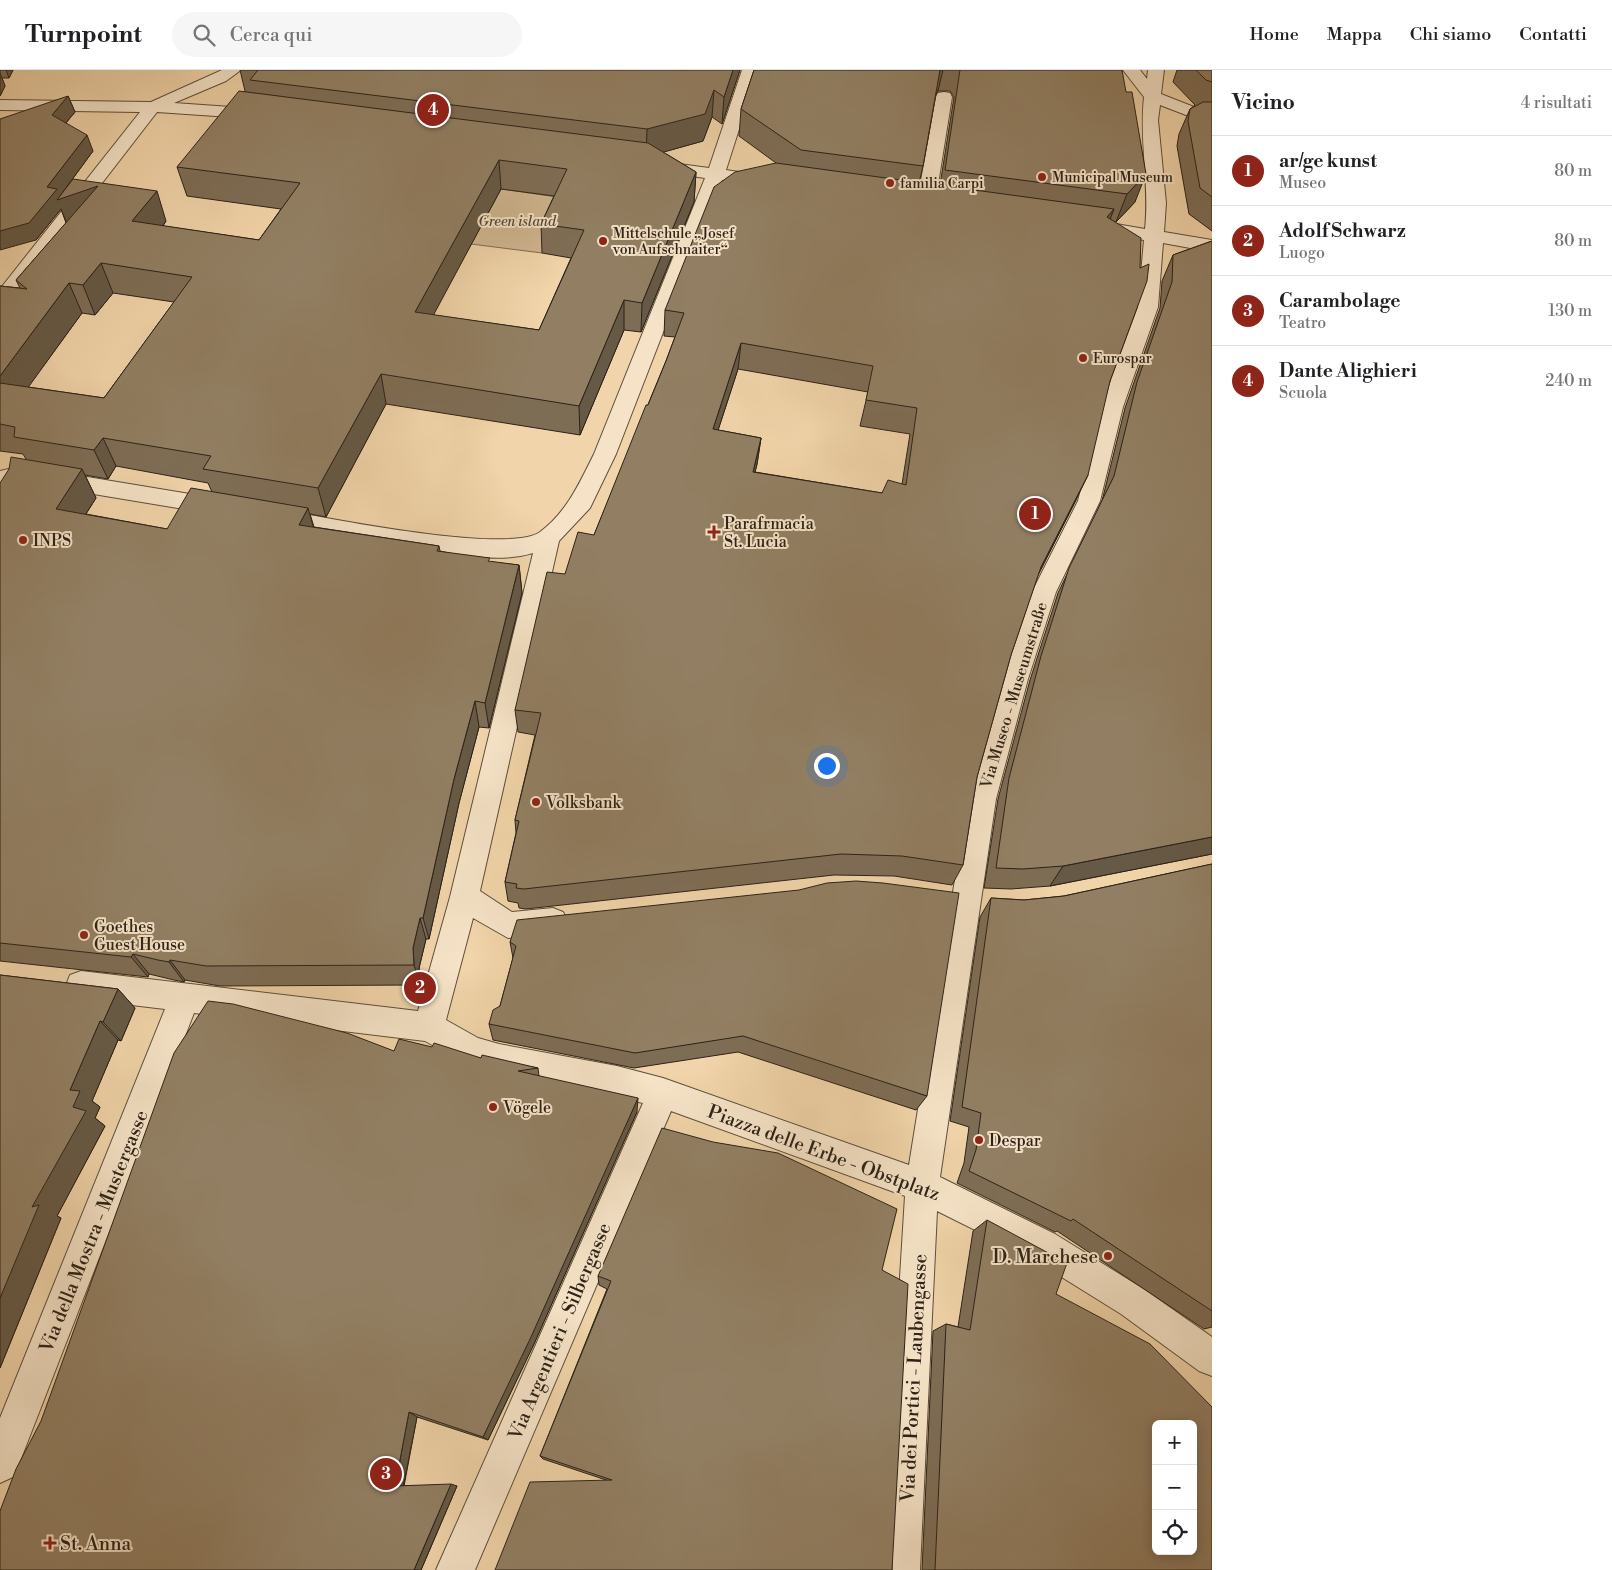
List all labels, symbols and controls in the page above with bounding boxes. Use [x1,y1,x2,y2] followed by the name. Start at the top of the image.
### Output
[172,12,522,57] search box
[25,20,142,50] text: Turnpoint
[190,21,218,49] icon: search
[230,23,312,47] text: Cerca qui
[1249,23,1299,46] text: Home
[1327,23,1382,46] text: Mappa
[1410,23,1491,46] text: Chi siamo
[1519,23,1587,46] text: Contatti
[1232,90,1295,116] text: Vicino
[417,91,449,129] pin: 4
[1521,93,1592,113] text: 4 risultati
[1279,149,1377,173] text: ar/ge kunst
[1244,161,1252,181] text: 1
[1554,161,1592,181] text: 80 m
[1052,169,1173,187] place label: Municipal Museum
[1036,171,1048,183] marker: Municipal Museum
[1279,173,1326,193] text: Museo
[900,175,984,193] place label: familia Carpi
[884,177,896,189] marker: familia Carpi
[478,213,557,231] park label: Green island
[1279,219,1406,243] text: Adolf Schwarz
[612,225,735,259] place label: Mittelschule „Josef von Aufschnaiter“
[1243,231,1253,251] text: 2
[1554,231,1592,251] text: 80 m
[597,235,609,247] marker: Mittelschule „Josef von Aufschnaiter“
[1279,243,1325,263] text: Luogo
[1279,289,1400,313] text: Carambolage
[1243,301,1253,321] text: 3
[1548,301,1592,321] text: 130 m
[1279,313,1326,333] text: Teatro
[1093,350,1152,368] place label: Eurospar
[1077,352,1089,364] marker: Eurospar
[1279,359,1417,383] text: Dante Alighieri
[1243,371,1253,391] text: 4
[1545,371,1592,391] text: 240 m
[1279,383,1327,403] text: Scuola
[1019,495,1051,533] pin: 1
[724,514,815,552] place label: Parafrmacia St. Lucia
[708,526,720,538] marker: Parafrmacia St. Lucia
[33,531,71,551] place label: INPS
[17,534,29,546] marker: INPS
[976,600,1052,792] street label: Via Museo - Museumstraße
[814,753,840,779] your location
[545,793,622,813] place label: Volksbank
[530,796,542,808] marker: Volksbank
[94,917,185,955] place label: Goethes Guest House
[78,929,90,941] marker: Goethes Guest House
[404,969,436,1007] pin: 2
[502,1098,551,1118] place label: Vögele
[704,1100,943,1206] street label: Piazza delle Erbe - Obstplatz
[487,1101,499,1113] marker: Vögele
[34,1107,154,1357] street label: Via della Mostra - Mustergasse
[989,1131,1041,1151] place label: Despar
[973,1134,985,1146] marker: Despar
[503,1219,617,1445] street label: Via Argentieri - Silbergasse
[993,1245,1098,1269] place label: D. Marchese
[1102,1250,1114,1262] marker: D. Marchese
[895,1253,932,1504] street label: Via dei Portici - Laubengasse
[1152,1420,1197,1555] map controls
[1152,1420,1197,1465] button: +
[370,1455,402,1493] pin: 3
[1152,1465,1197,1510] button: −
[1152,1510,1197,1555] button: locate
[60,1532,132,1556] place label: St. Anna
[44,1537,56,1549] marker: St. Anna

